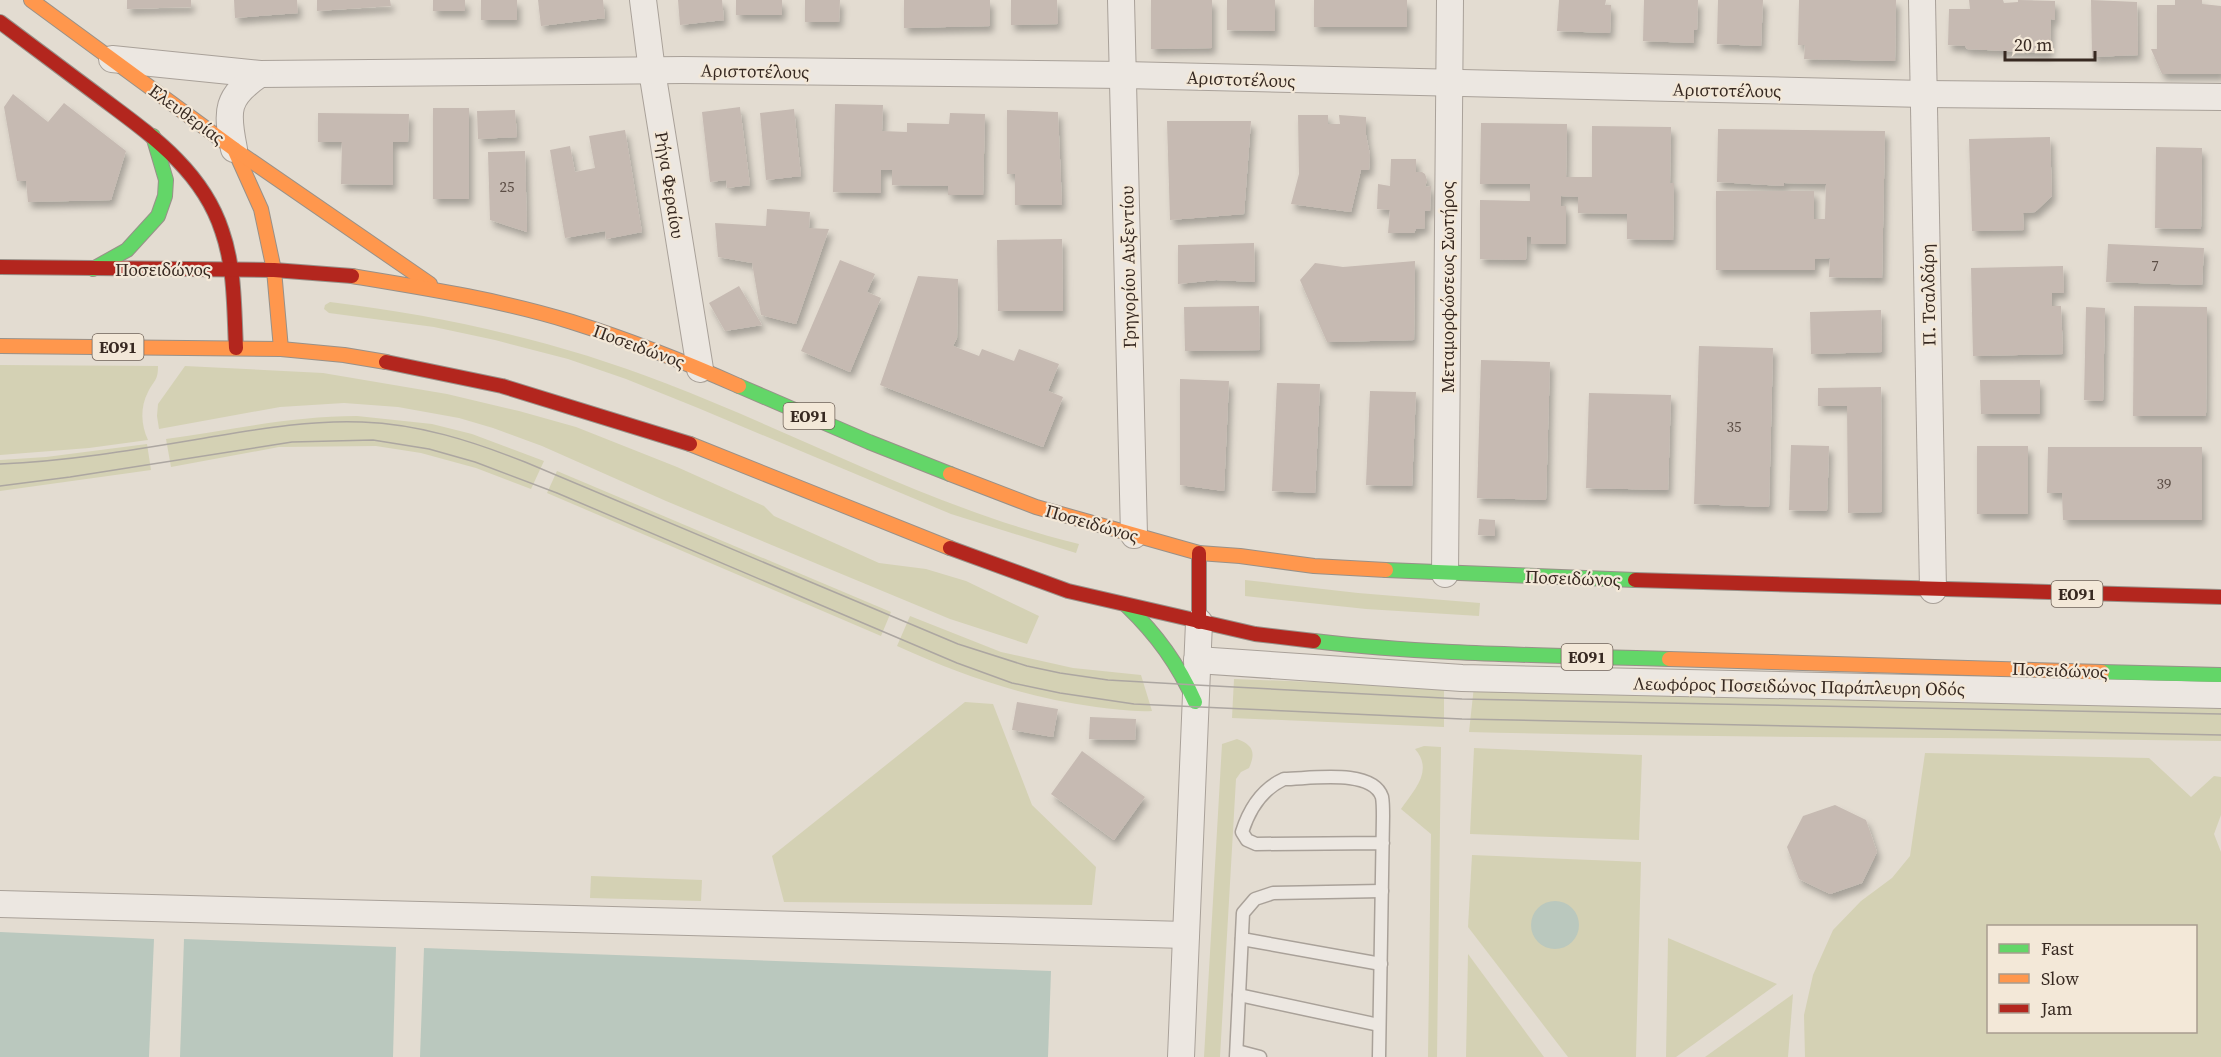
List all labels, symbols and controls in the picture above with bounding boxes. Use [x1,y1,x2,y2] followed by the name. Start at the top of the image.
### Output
[2005,24,2095,62] scale bar
[2014,32,2052,57] text: 20 m
[700,58,810,84] street label: Αριστοτέλους
[1186,65,1296,93] street label: Αριστοτέλους
[1672,77,1782,103] street label: Αριστοτέλους
[144,78,230,150] street label: Ελευθερίας
[649,130,691,240] street label: Ρήγα Φεραίου
[499,176,515,197] house number: 25
[1435,181,1460,393] street label: Μεταμορφώσεως Σωτήρος
[1114,185,1142,349] street label: Γρηγορίου Αυξεντίου
[1915,244,1941,346] street label: Π. Τσαλδάρη
[2151,255,2159,276] house number: 7
[115,257,211,282] street label: Ποσειδώνος
[590,318,688,374] street label: Ποσειδώνος
[92,334,144,360] road number: ΕΟ91
[784,403,834,429] road number: ΕΟ91
[1726,416,1742,437] house number: 35
[2156,473,2172,494] house number: 39
[1042,498,1142,548] street label: Ποσειδώνος
[1525,564,1621,592] street label: Ποσειδώνος
[2052,581,2102,607] road number: ΕΟ91
[1562,644,1612,670] road number: ΕΟ91
[2012,656,2108,684] street label: Ποσειδώνος
[1633,671,1965,701] street label: Λεωφόρος Ποσειδώνος Παράπλευρη Οδός
[1987,925,2197,1033] legend
[2041,936,2074,961] text: Fast
[2041,966,2079,991] text: Slow
[2040,996,2073,1021] text: Jam

